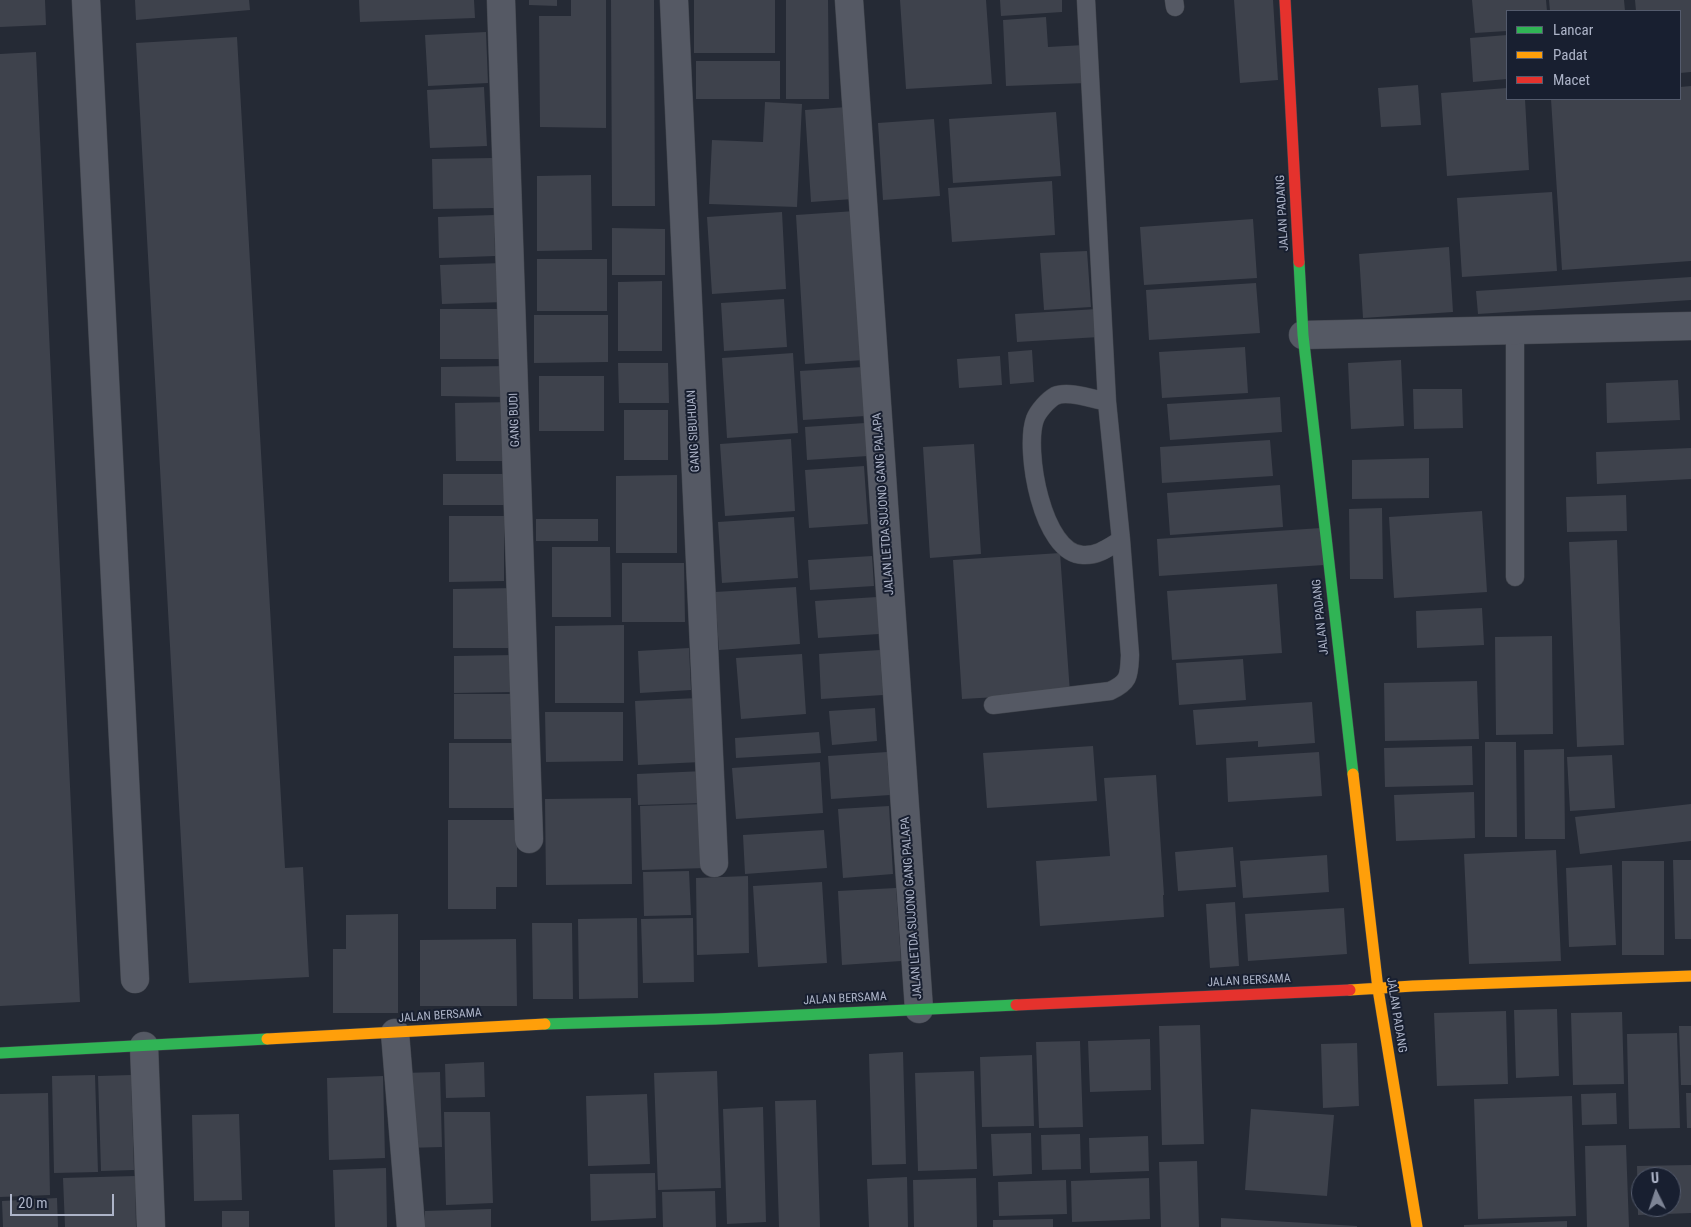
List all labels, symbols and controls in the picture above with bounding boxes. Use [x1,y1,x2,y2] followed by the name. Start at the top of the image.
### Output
[1506,10,1681,100] legend
[1553,21,1593,39] text: Lancar
[1553,46,1587,64] text: Padat
[1553,71,1590,89] text: Macet
[1274,174,1292,252] street label: JALAN PADANG
[685,390,703,472] street label: GANG SIBUHUAN
[507,393,523,447] street label: GANG BUDI
[870,412,898,596] street label: JALAN LETDA SUJONO GANG PALAPA
[1310,578,1332,656] street label: JALAN PADANG
[898,816,926,1000] street label: JALAN LETDA SUJONO GANG PALAPA
[1207,972,1291,990] street label: JALAN BERSAMA
[1383,976,1409,1054] street label: JALAN PADANG
[803,990,887,1008] street label: JALAN BERSAMA
[398,1006,482,1026] street label: JALAN BERSAMA
[1631,1167,1681,1217] north arrow
[1650,1170,1660,1186] text: U
[12,1184,116,1216] scale bar
[18,1194,48,1212] text: 20 m

